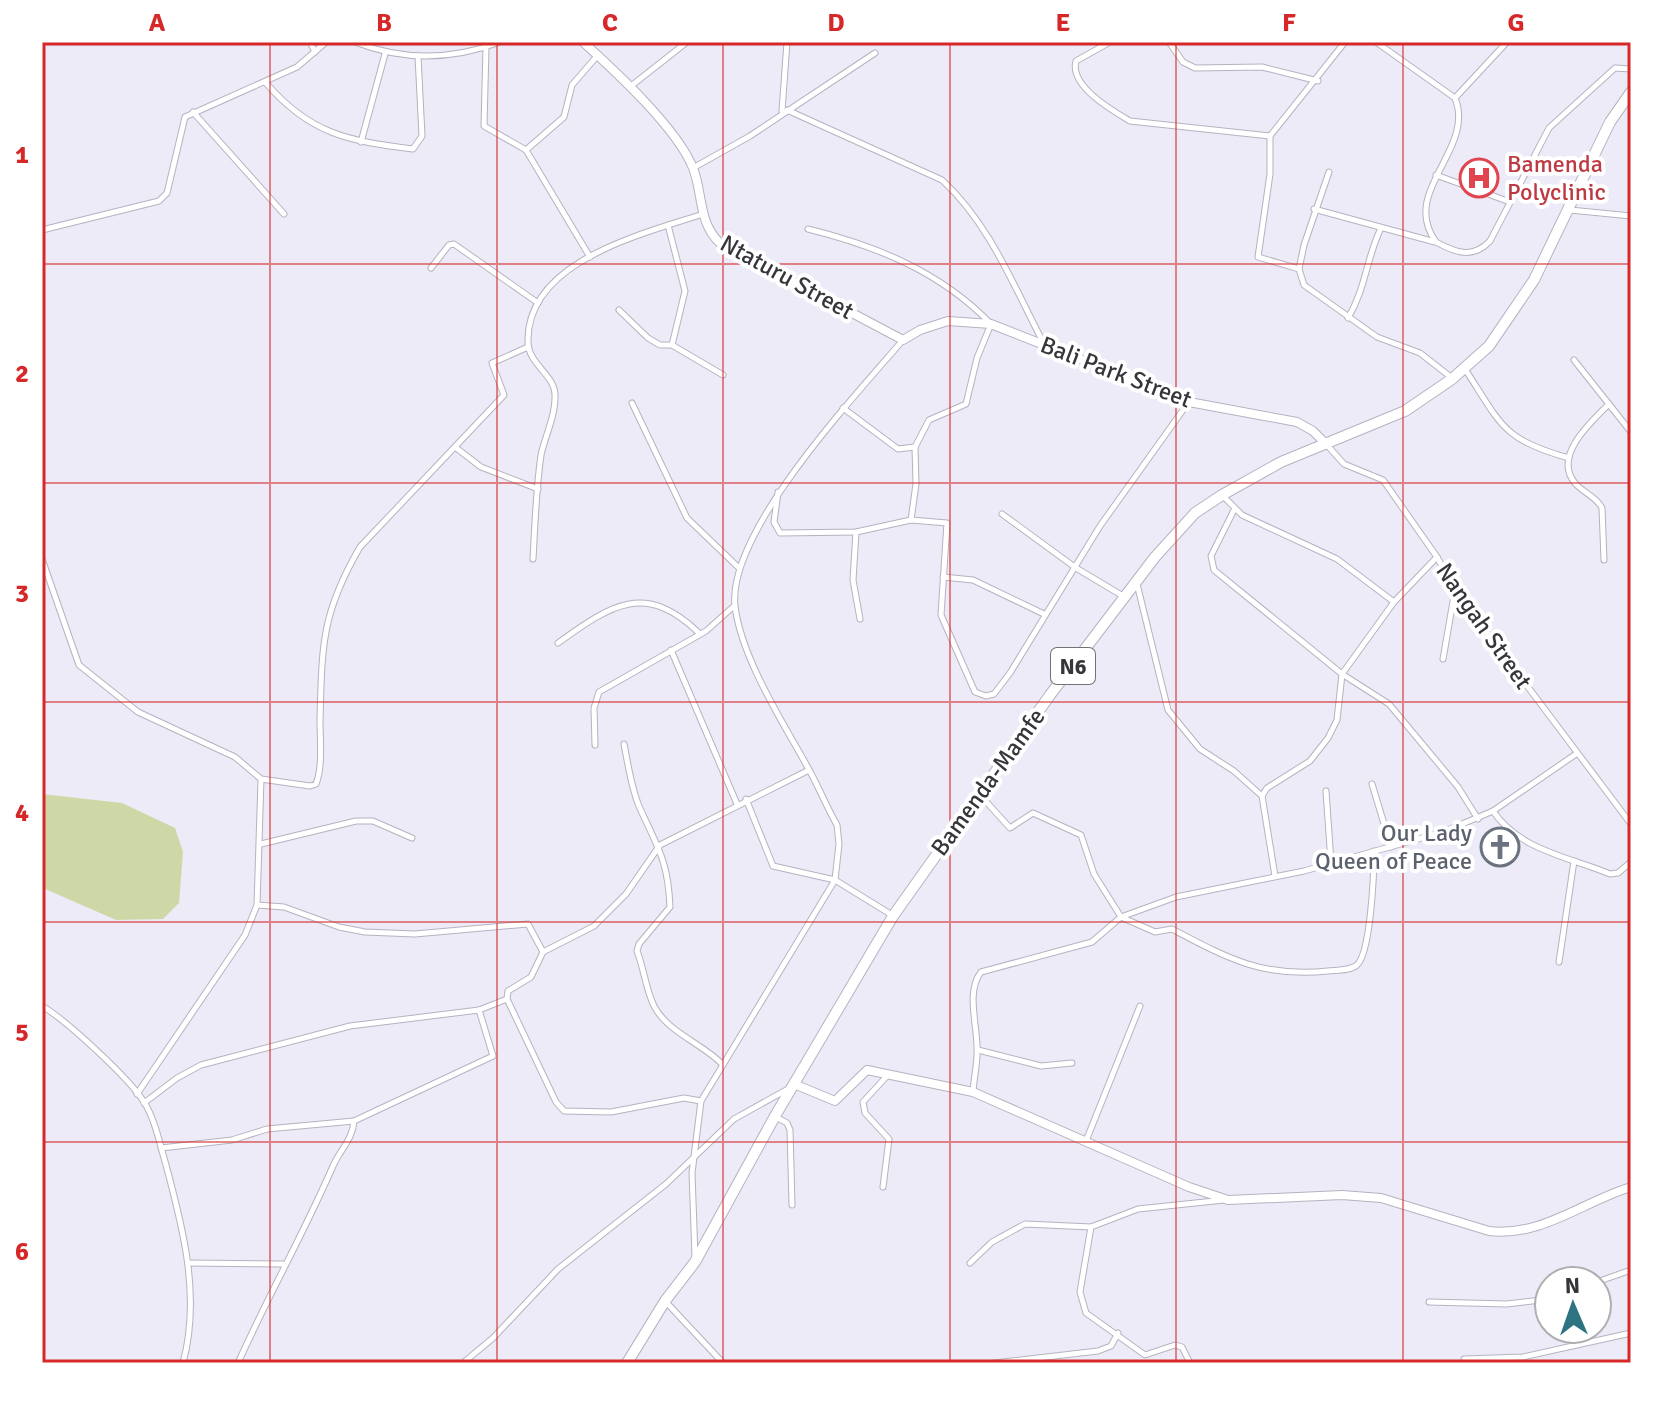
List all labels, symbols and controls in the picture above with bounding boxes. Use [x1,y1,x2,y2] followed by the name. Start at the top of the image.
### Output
[149,7,166,39] text: A
[376,7,392,39] text: B
[602,7,618,39] text: C
[827,7,845,39] text: D
[1056,7,1070,39] text: E
[1282,7,1296,39] text: F
[1507,7,1525,39] text: G
[15,139,29,171] text: 1
[1507,149,1606,207] place label: Bamenda Polyclinic
[1458,157,1500,199] hospital icon: Bamenda Polyclinic
[715,228,859,326] street label: Ntaturu Street
[1036,329,1196,415] street label: Bali Park Street
[15,358,29,390] text: 2
[1429,557,1539,695] street label: Nangah Street
[15,578,29,610] text: 3
[1051,648,1095,684] road number: N6
[925,703,1051,861] street label: Bamenda-Mamfe
[15,797,29,829] text: 4
[1315,818,1472,876] place label: Our Lady Queen of Peace
[1479,826,1521,868] church icon: Our Lady Queen of Peace
[15,1017,29,1049] text: 5
[15,1236,29,1268] text: 6
[1533,1265,1613,1345] north arrow
[1564,1272,1580,1299] text: N

